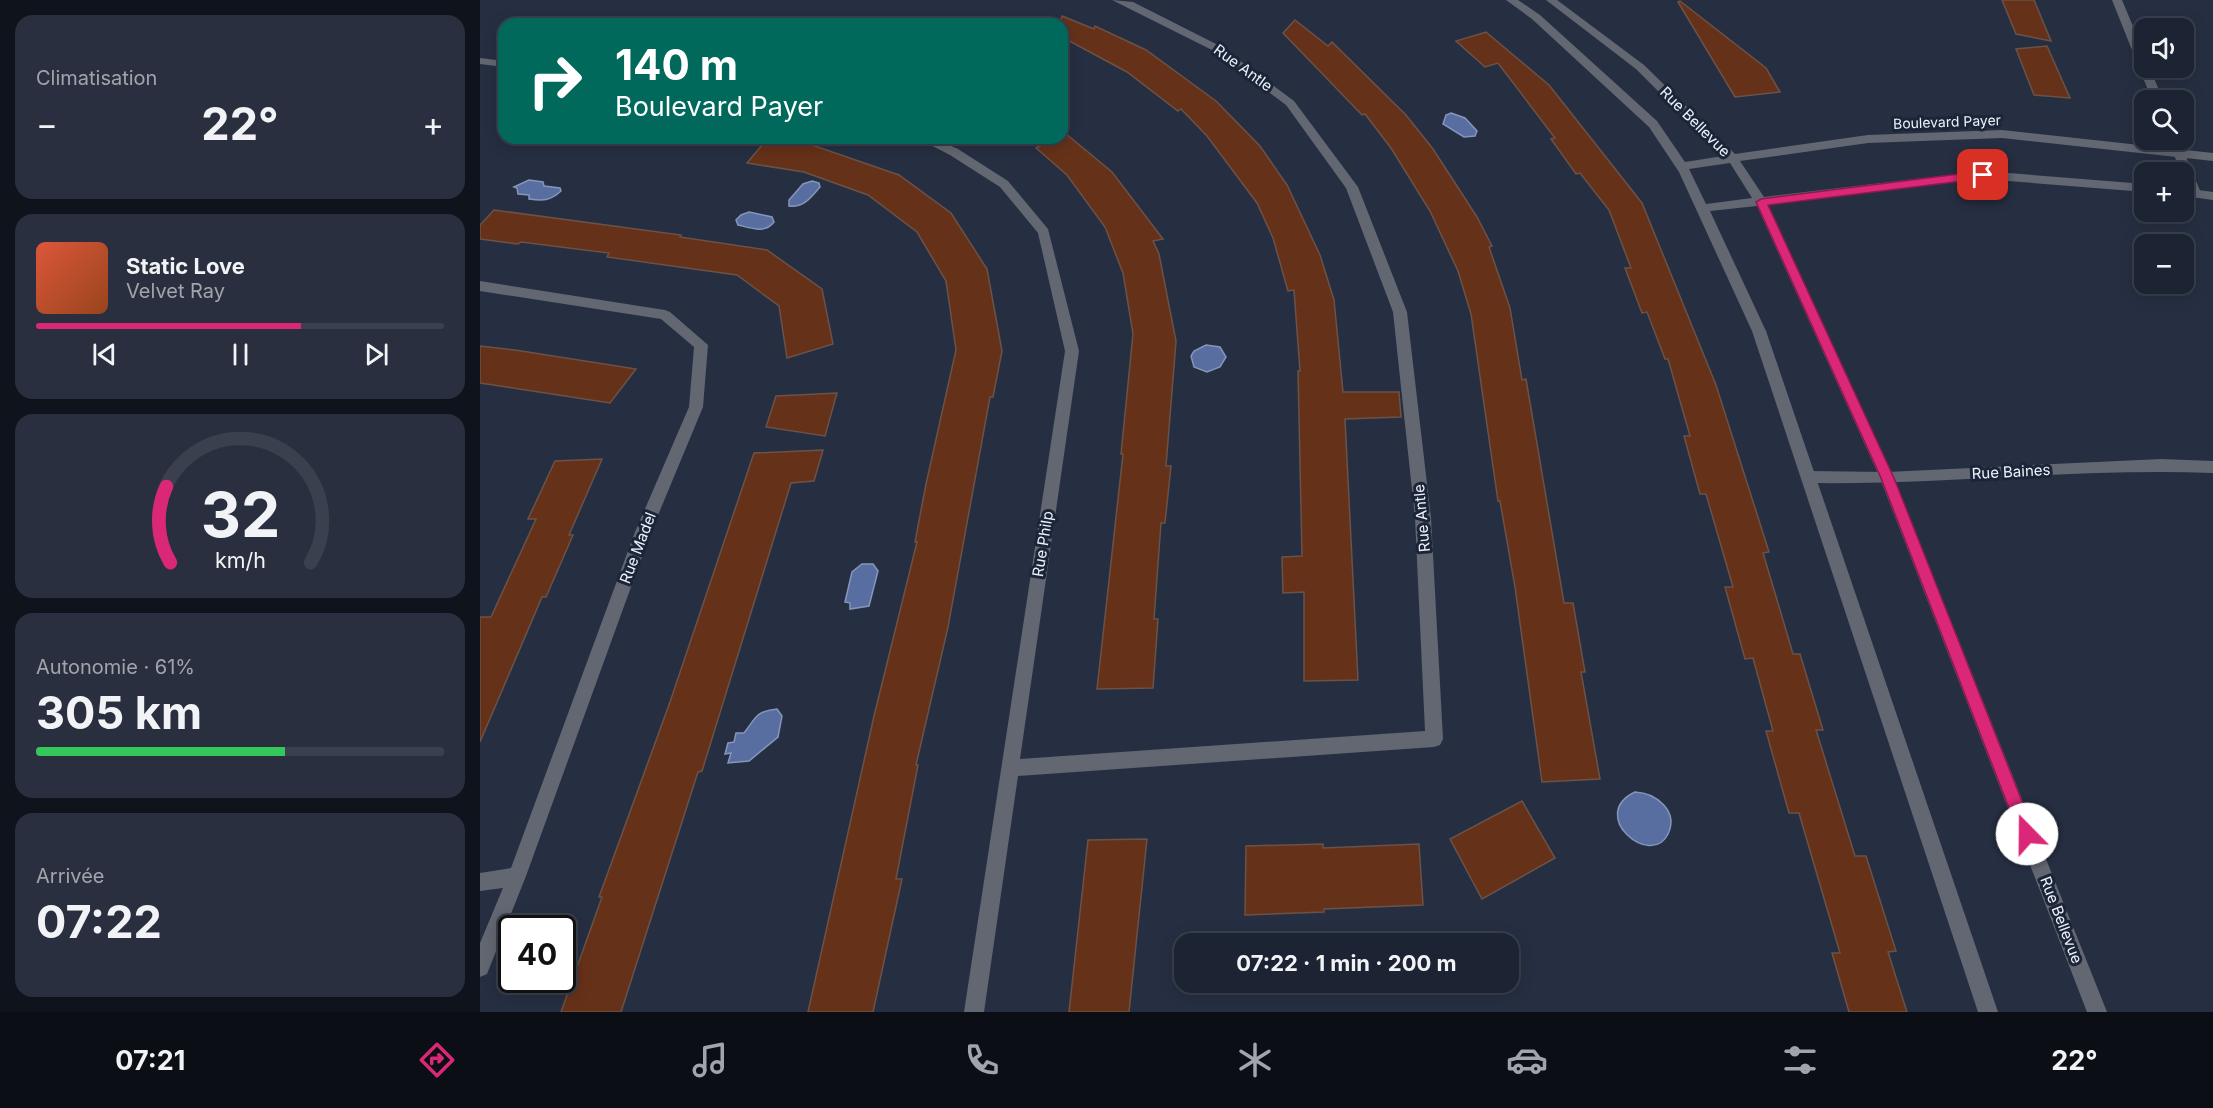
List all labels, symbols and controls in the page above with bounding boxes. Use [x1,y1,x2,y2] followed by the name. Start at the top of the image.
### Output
[2134,18,2194,294] map controls
[2134,18,2194,78] button: sound
[615,39,738,90] text: 140 m
[1210,40,1276,95] street label: Rue Antle
[516,42,594,120] icon: right
[36,66,157,90] text: Climatisation
[1656,82,1735,161] street label: Rue Bellevue
[615,90,823,123] text: Boulevard Payer
[2134,90,2194,150] button: search
[201,96,279,151] text: 22°
[36,104,58,144] text: −
[422,104,444,144] text: +
[1893,111,2001,132] street label: Boulevard Payer
[1957,149,2008,200] pin
[1966,158,1999,191] icon: arrive
[2134,162,2194,222] button: +
[2134,234,2194,294] button: −
[126,253,245,279] text: Static Love
[126,279,225,303] text: Velvet Ray
[88,338,121,371] icon: previous
[224,338,257,371] icon: pause
[360,338,393,371] icon: next
[1971,460,2051,483] street label: Rue Baines
[200,477,280,552] text: 32
[1409,483,1434,553] street label: Rue Antle
[615,509,660,586] street label: Rue Madel
[1028,510,1057,578] street label: Rue Philp
[215,547,265,573] text: km/h
[36,655,195,679] text: Autonomie · 61%
[36,685,202,740] text: 305 km
[1995,802,2059,866] position arrow
[36,864,105,888] text: Arrivée
[2036,874,2087,966] street label: Rue Bellevue
[36,894,162,949] text: 07:22
[498,915,576,993] speed limit sign: 40
[1236,950,1457,976] text: 07:22 · 1 min · 200 m
[416,1039,458,1081] icon: directions
[689,1039,731,1081] icon: music
[961,1039,1003,1081] icon: phone
[1234,1039,1276,1081] icon: climate
[1506,1039,1548,1081] icon: car
[1779,1039,1821,1081] icon: filters
[115,1044,185,1077] text: 07:21
[2051,1044,2098,1077] text: 22°

